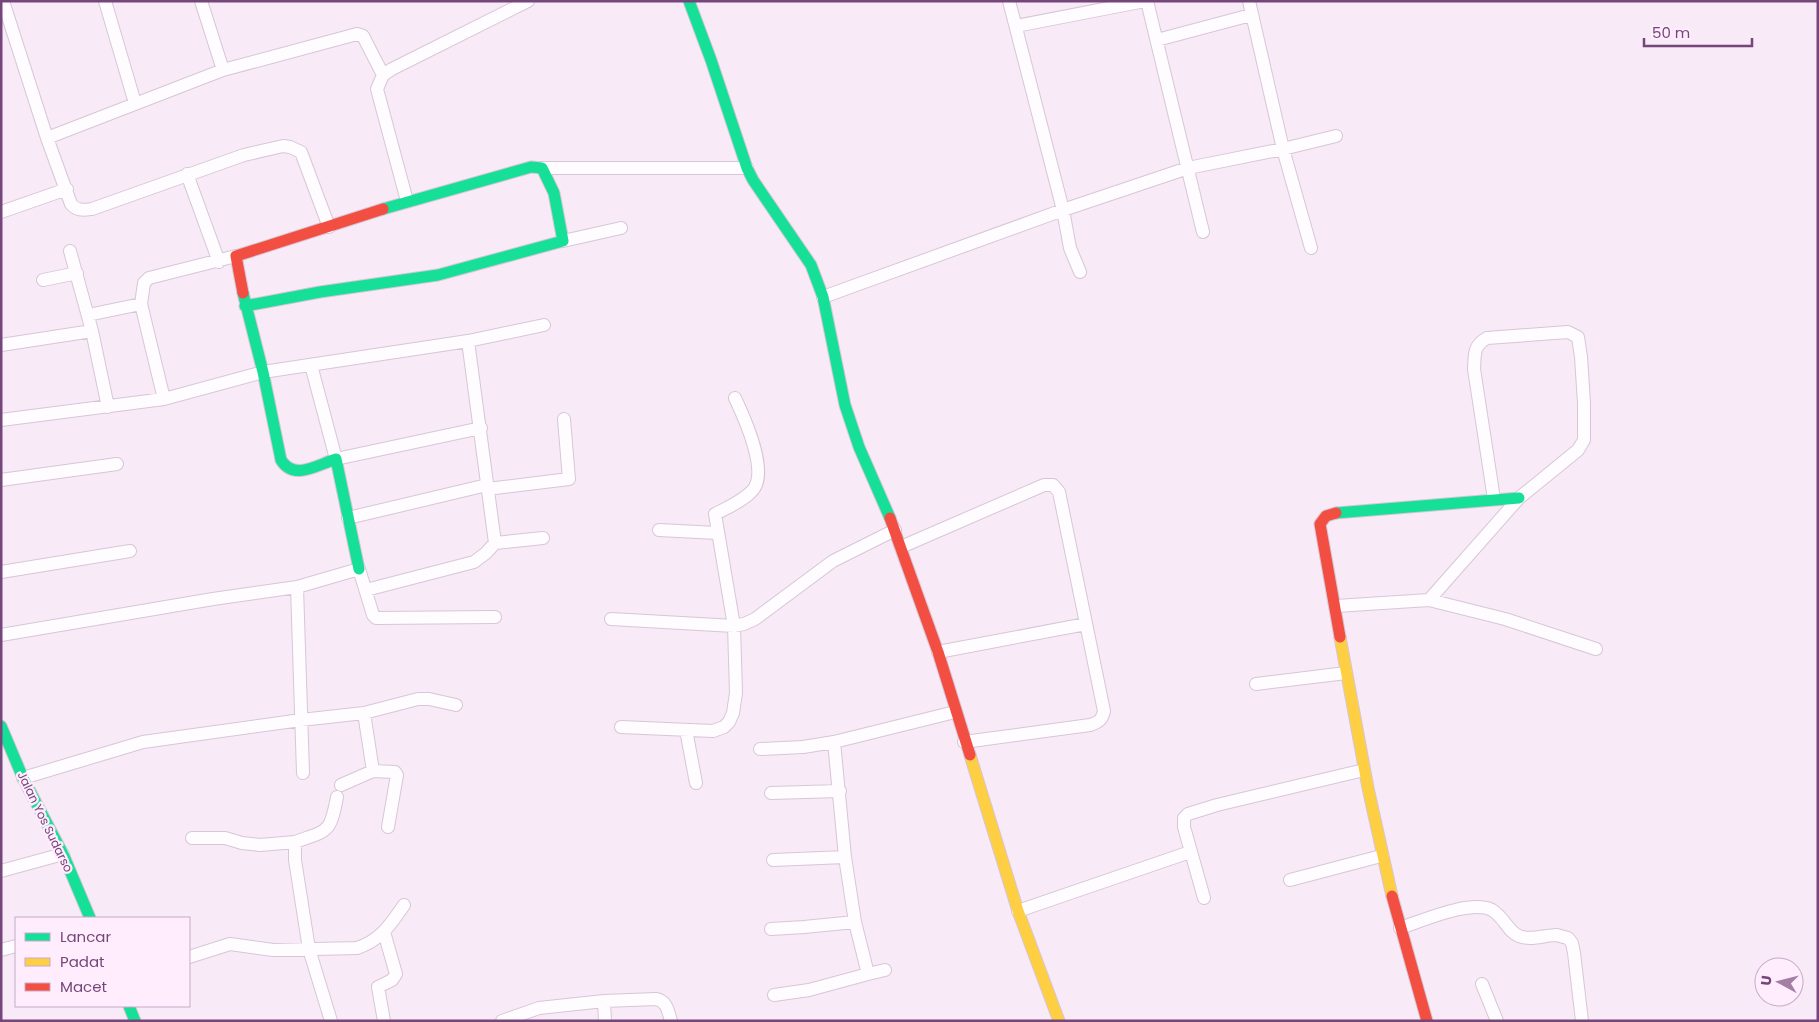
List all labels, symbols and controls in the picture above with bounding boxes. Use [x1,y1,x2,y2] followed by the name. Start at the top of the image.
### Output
[1644,15,1752,47] scale bar
[1652,22,1690,43] text: 50 m
[14,769,77,875] street label: Jalan Yos Sudarso
[15,917,190,1007] legend
[60,926,111,947] text: Lancar
[60,951,105,972] text: Padat
[1754,957,1804,1007] north arrow
[1756,974,1777,987] text: U
[60,976,107,997] text: Macet

